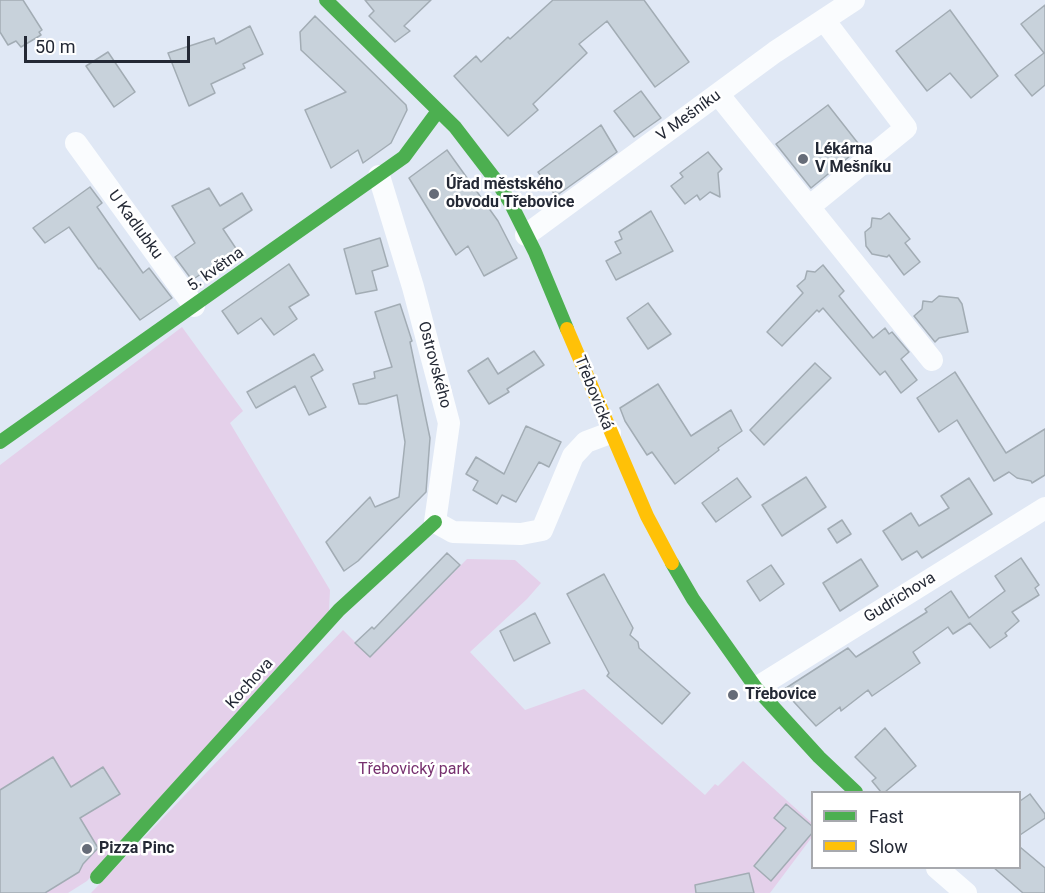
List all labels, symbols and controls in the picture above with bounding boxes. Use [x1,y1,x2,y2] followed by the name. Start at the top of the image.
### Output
[27,24,194,62] scale bar
[35,36,75,57] text: 50 m
[653,86,725,146] street label: V Mešníku
[815,140,891,178] place label: Lékárna V Mešníku
[796,152,810,166] marker: Lékárna V Mešníku
[446,175,574,213] place label: Úřad městského obvodu Třebovice
[104,187,166,263] street label: U Kadlubku
[427,187,441,201] marker: Úřad městského obvodu Třebovice
[184,244,248,296] street label: 5. května
[413,319,455,411] street label: Ostrovského
[569,353,617,433] street label: Třebovická
[861,569,939,627] street label: Gudrichova
[222,655,278,713] street label: Kochova
[745,685,816,705] place label: Třebovice
[726,688,740,702] marker: Třebovice
[358,760,470,780] park label: Třebovický park
[811,791,1021,869] legend
[869,806,904,827] text: Fast
[869,836,908,857] text: Slow
[99,839,174,859] place label: Pizza Pinc
[80,842,94,856] marker: Pizza Pinc

